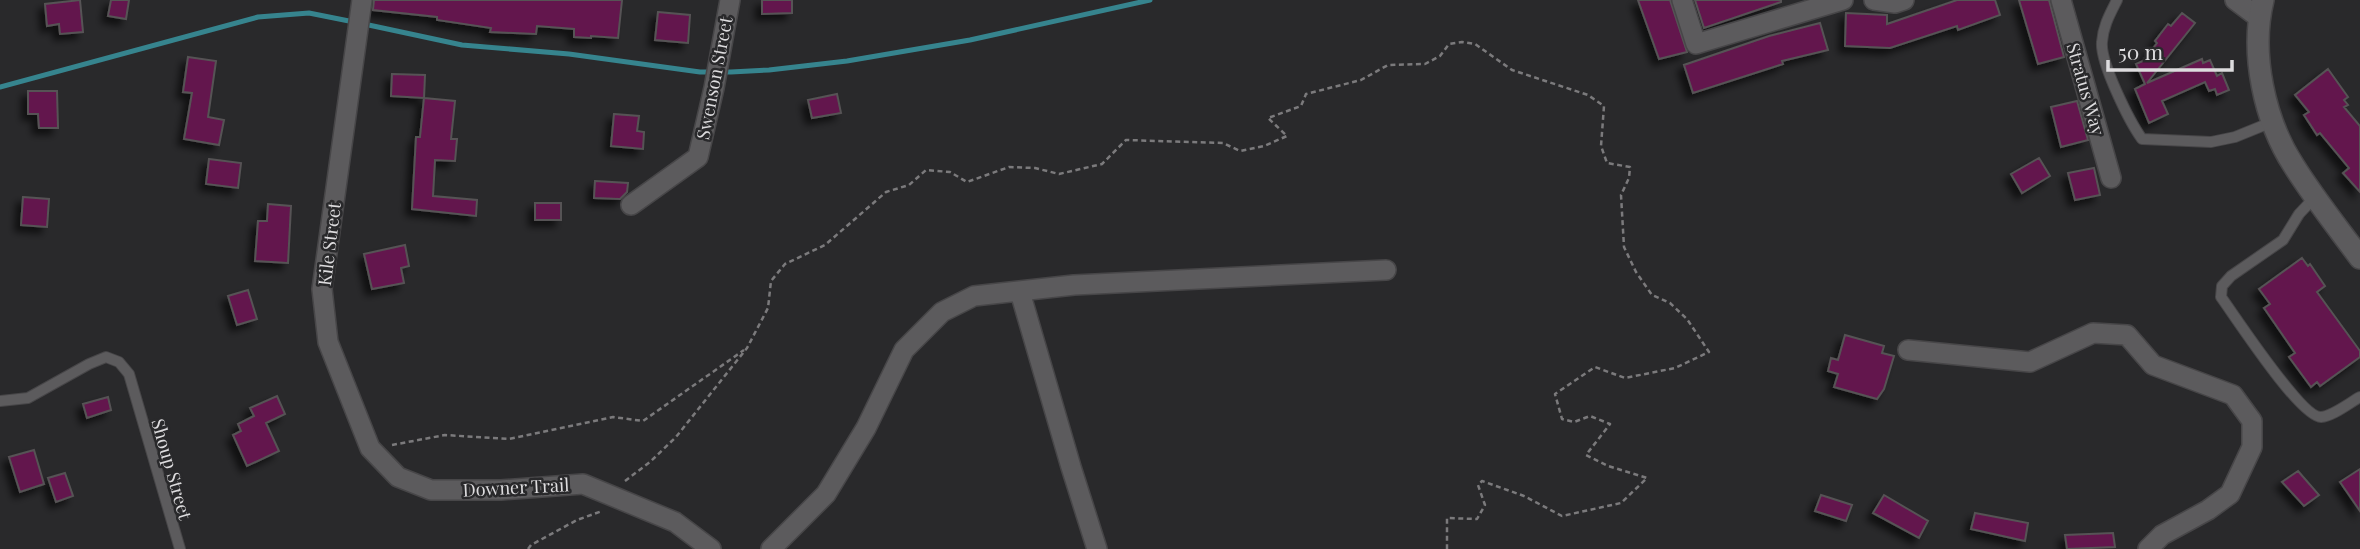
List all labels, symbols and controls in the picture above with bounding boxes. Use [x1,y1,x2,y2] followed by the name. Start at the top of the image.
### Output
[690,14,738,142] street label: Swenson Street
[2108,28,2232,72] scale bar
[2118,37,2164,65] text: 50 m
[2061,40,2111,138] street label: Stratus Way
[312,200,346,287] street label: Kile Street
[146,416,198,523] street label: Shoup Street
[462,472,570,502] street label: Downer Trail

